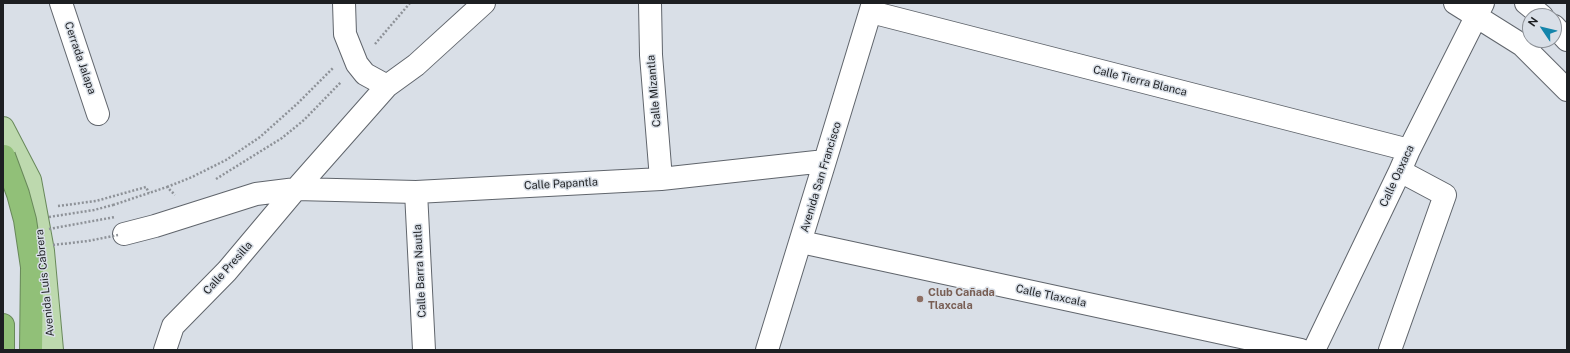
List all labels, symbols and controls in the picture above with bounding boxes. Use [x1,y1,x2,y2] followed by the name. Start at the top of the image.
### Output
[1522,8,1562,48] north arrow
[1526,15,1540,29] text: N
[61,20,99,96] street label: Cerrada Jalapa
[644,54,664,128] street label: Calle Mizantla
[1092,63,1188,99] street label: Calle Tierra Blanca
[798,120,844,234] street label: Avenida San Francisco
[1377,143,1417,209] street label: Calle Oaxaca
[524,175,598,193] street label: Calle Papantla
[411,224,429,318] street label: Calle Barra Nautla
[33,229,57,337] street label: Avenida Luis Cabrera
[201,239,255,297] street label: Calle Presilla
[1014,282,1088,310] street label: Calle Tlaxcala
[928,286,995,312] place label: Club Cañada Tlaxcala
[915,294,925,304] marker: Club Cañada Tlaxcala

